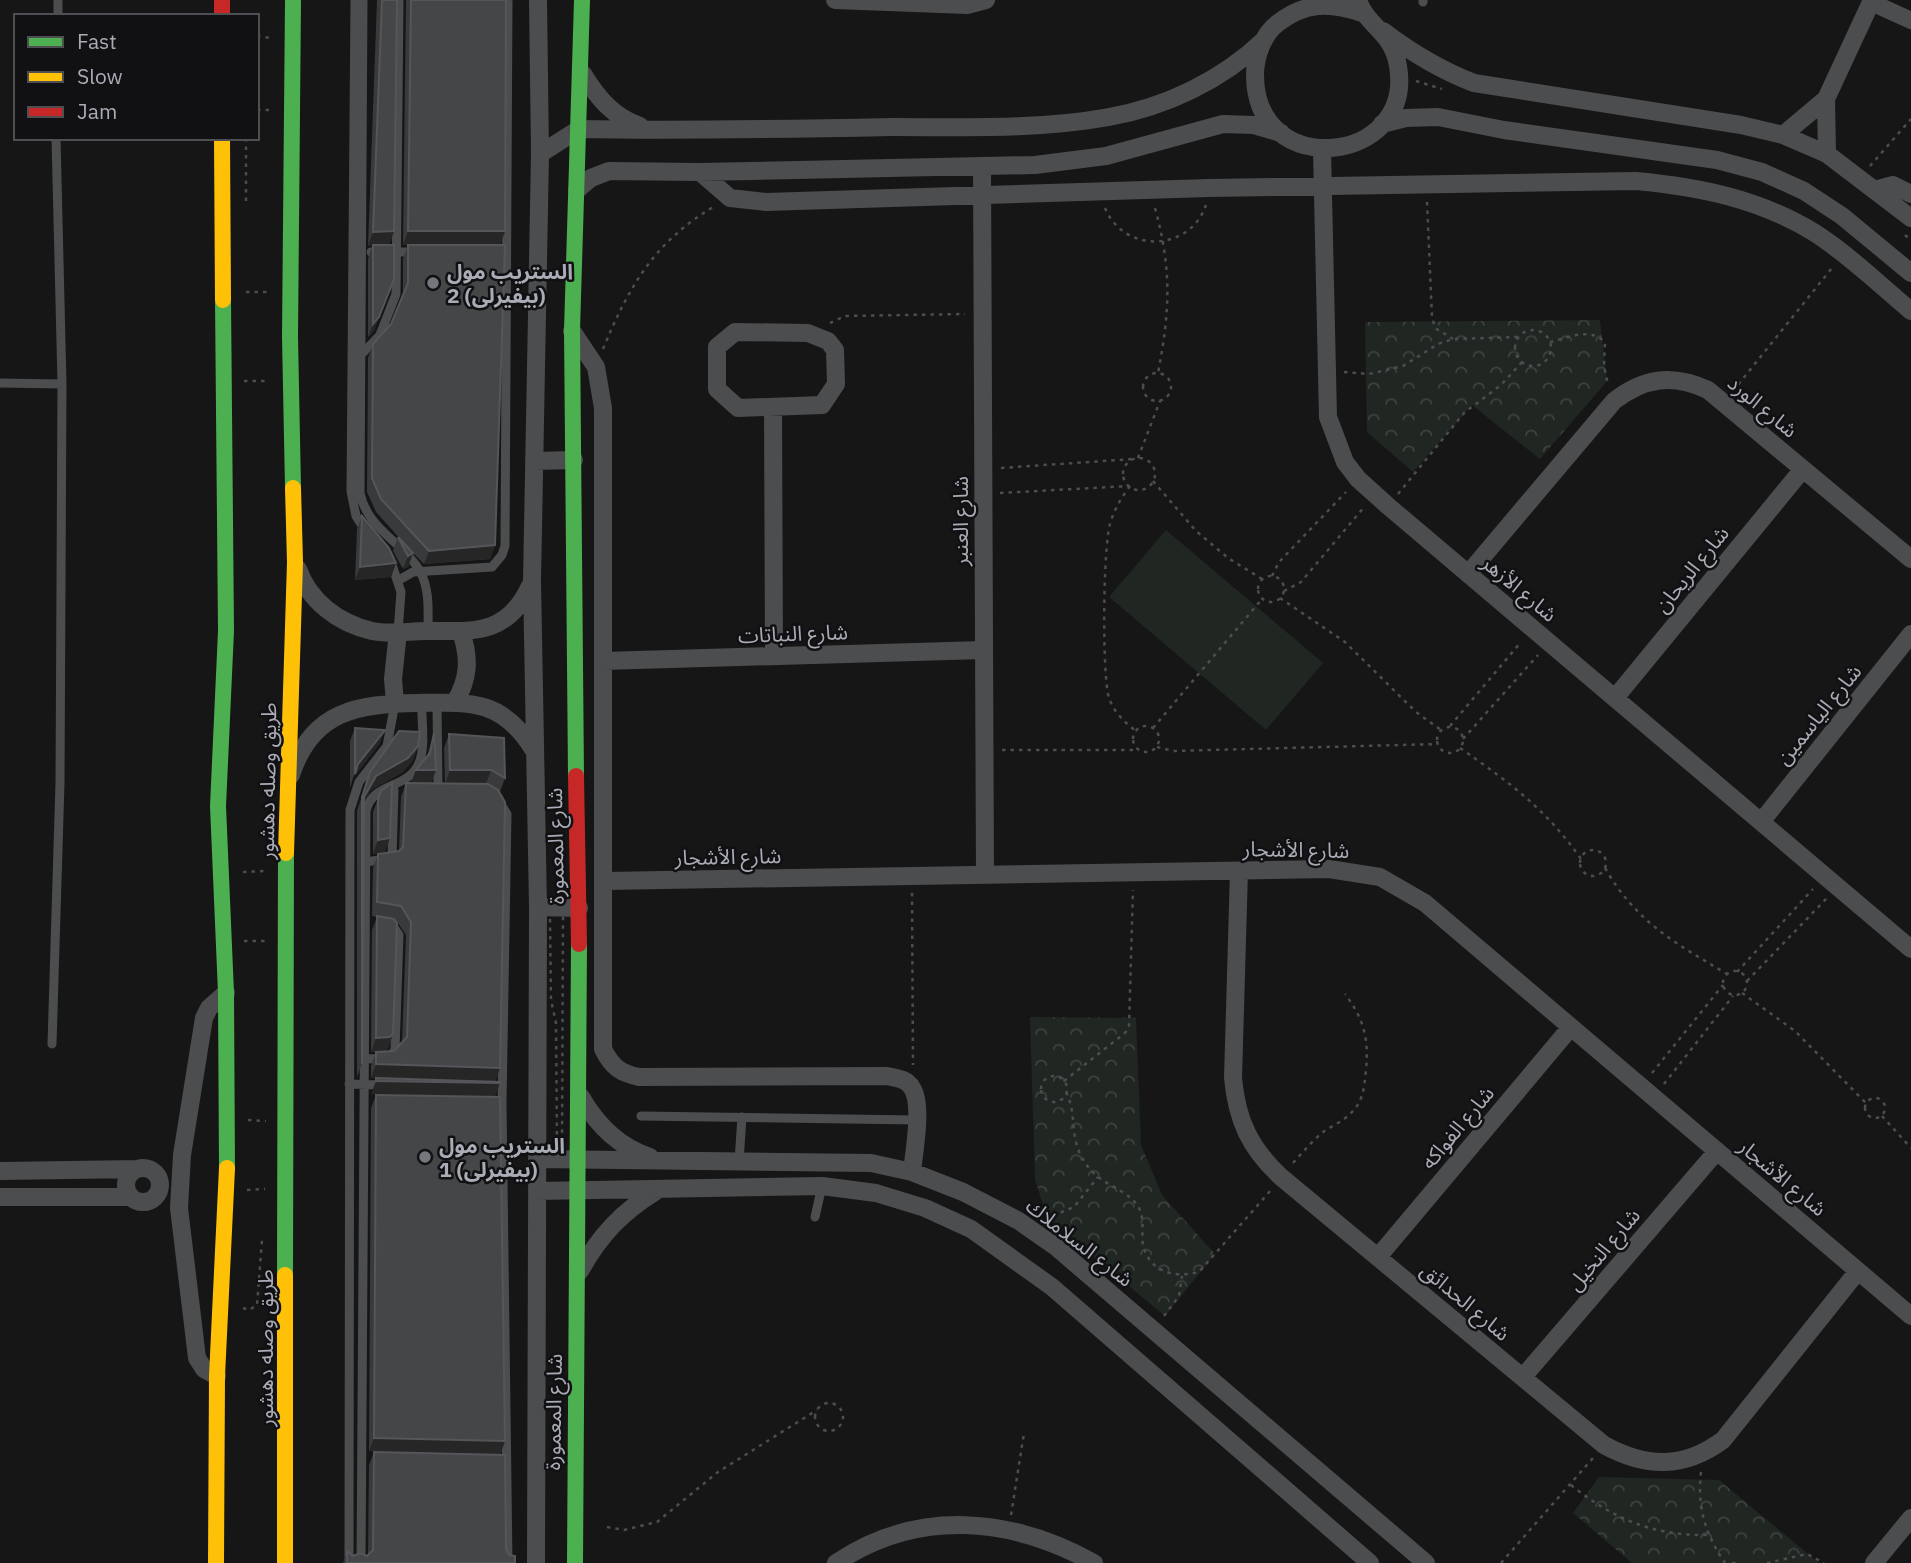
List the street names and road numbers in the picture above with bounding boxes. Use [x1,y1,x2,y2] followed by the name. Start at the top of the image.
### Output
[1721,368,1804,445] street label: شارع الورد
[946,476,976,567] street label: شارع العنبر
[1647,520,1736,620] street label: شارع الريحان
[1474,548,1564,629] street label: شارع الأزهر
[737,617,849,651] street label: شارع النباتات
[1769,658,1869,771] street label: شارع الياسمين
[252,702,282,861] street label: طريق وصله دهشور
[540,787,572,905] street label: شارع المعمورة
[1241,834,1350,866] street label: شارع الأشجار
[673,841,782,873] street label: شارع الأشجار
[1414,1080,1502,1176] street label: شارع الفواكه
[1731,1131,1833,1224] street label: شارع الأشجار
[1019,1191,1139,1294] street label: شارع السلاملاك
[1560,1202,1647,1298] street label: شارع النخيل
[1414,1255,1517,1348] street label: شارع الحدائق
[251,1269,279,1428] street label: طريق وصله دهشور
[538,1353,570,1471] street label: شارع المعمورة

